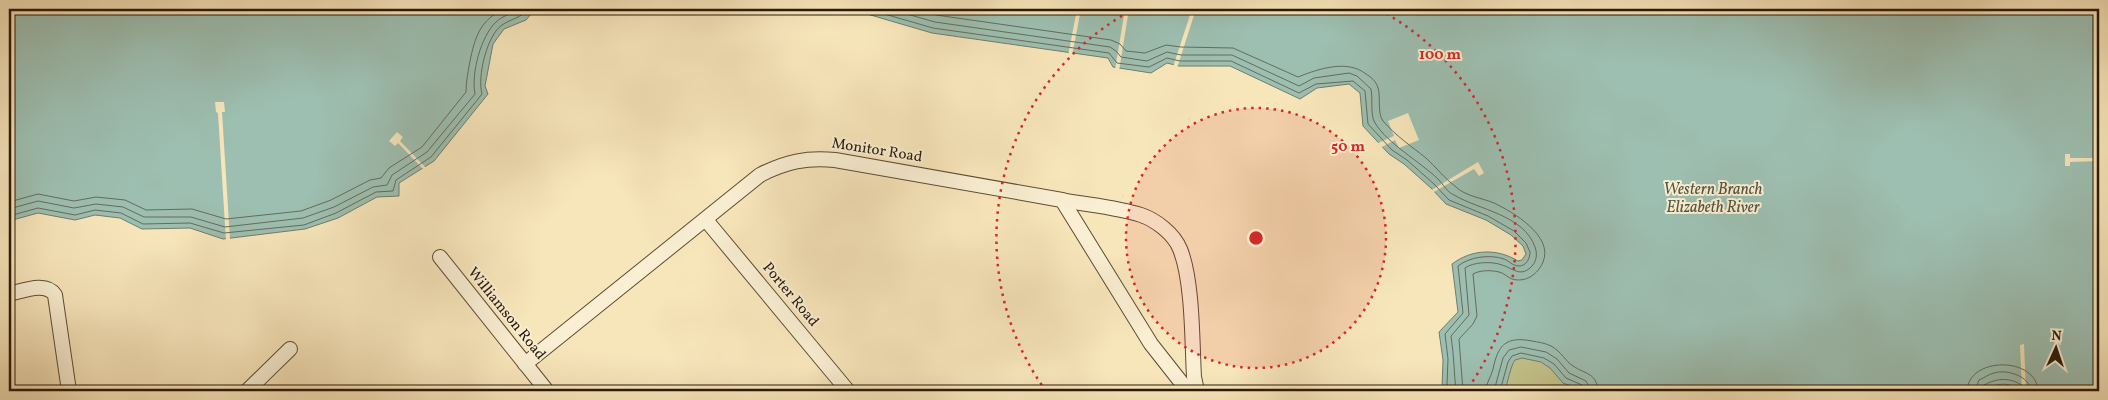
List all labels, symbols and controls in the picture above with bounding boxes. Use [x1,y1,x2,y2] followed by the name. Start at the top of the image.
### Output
[1419,45,1462,66] text: 100 m
[830,133,924,169] street label: Monitor Road
[1331,137,1365,158] text: 50 m
[1664,179,1762,219] water label: Western Branch Elizabeth River
[1247,229,1265,247] centre of rings
[757,258,823,332] street label: Porter Road
[462,263,550,365] street label: Williamson Road
[2030,322,2080,372] north arrow
[2051,327,2062,346] text: N

